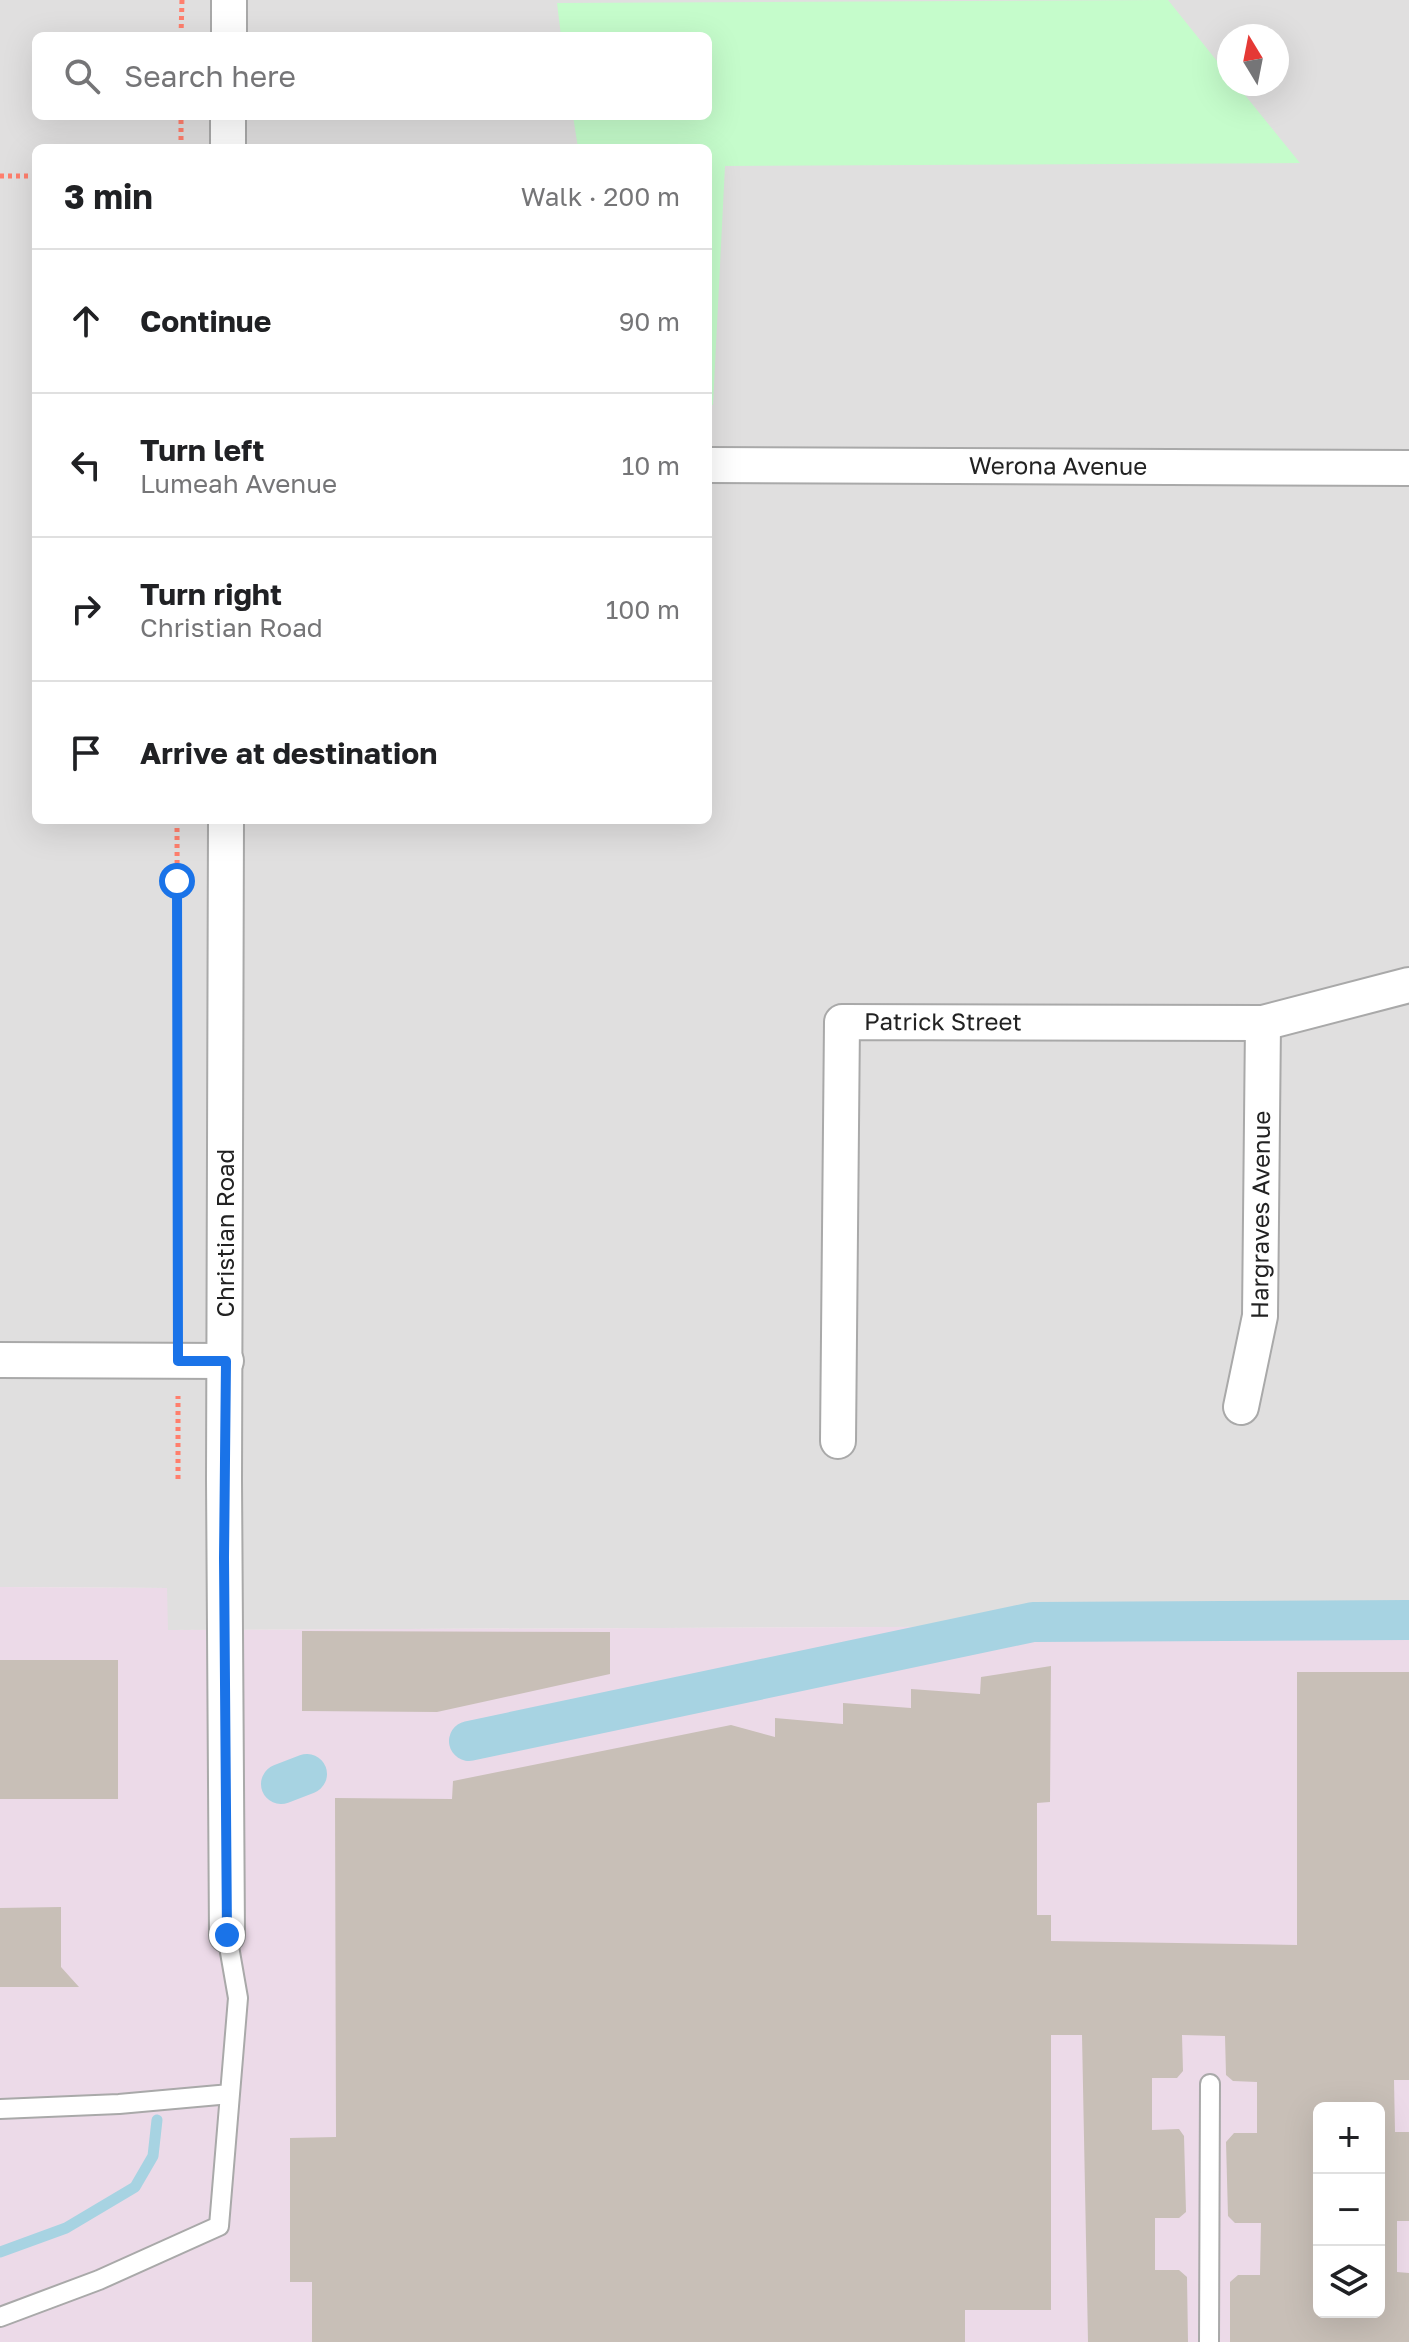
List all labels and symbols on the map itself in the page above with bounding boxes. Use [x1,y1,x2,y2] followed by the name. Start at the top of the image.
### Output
[1217,24,1289,96] north arrow
[969,450,1147,480] street label: Werona Avenue
[159,863,195,899] route start
[864,1006,1022,1035] street label: Patrick Street
[1244,1111,1275,1319] street label: Hargraves Avenue
[210,1149,239,1317] street label: Christian Road
[209,1917,245,1953] route end

